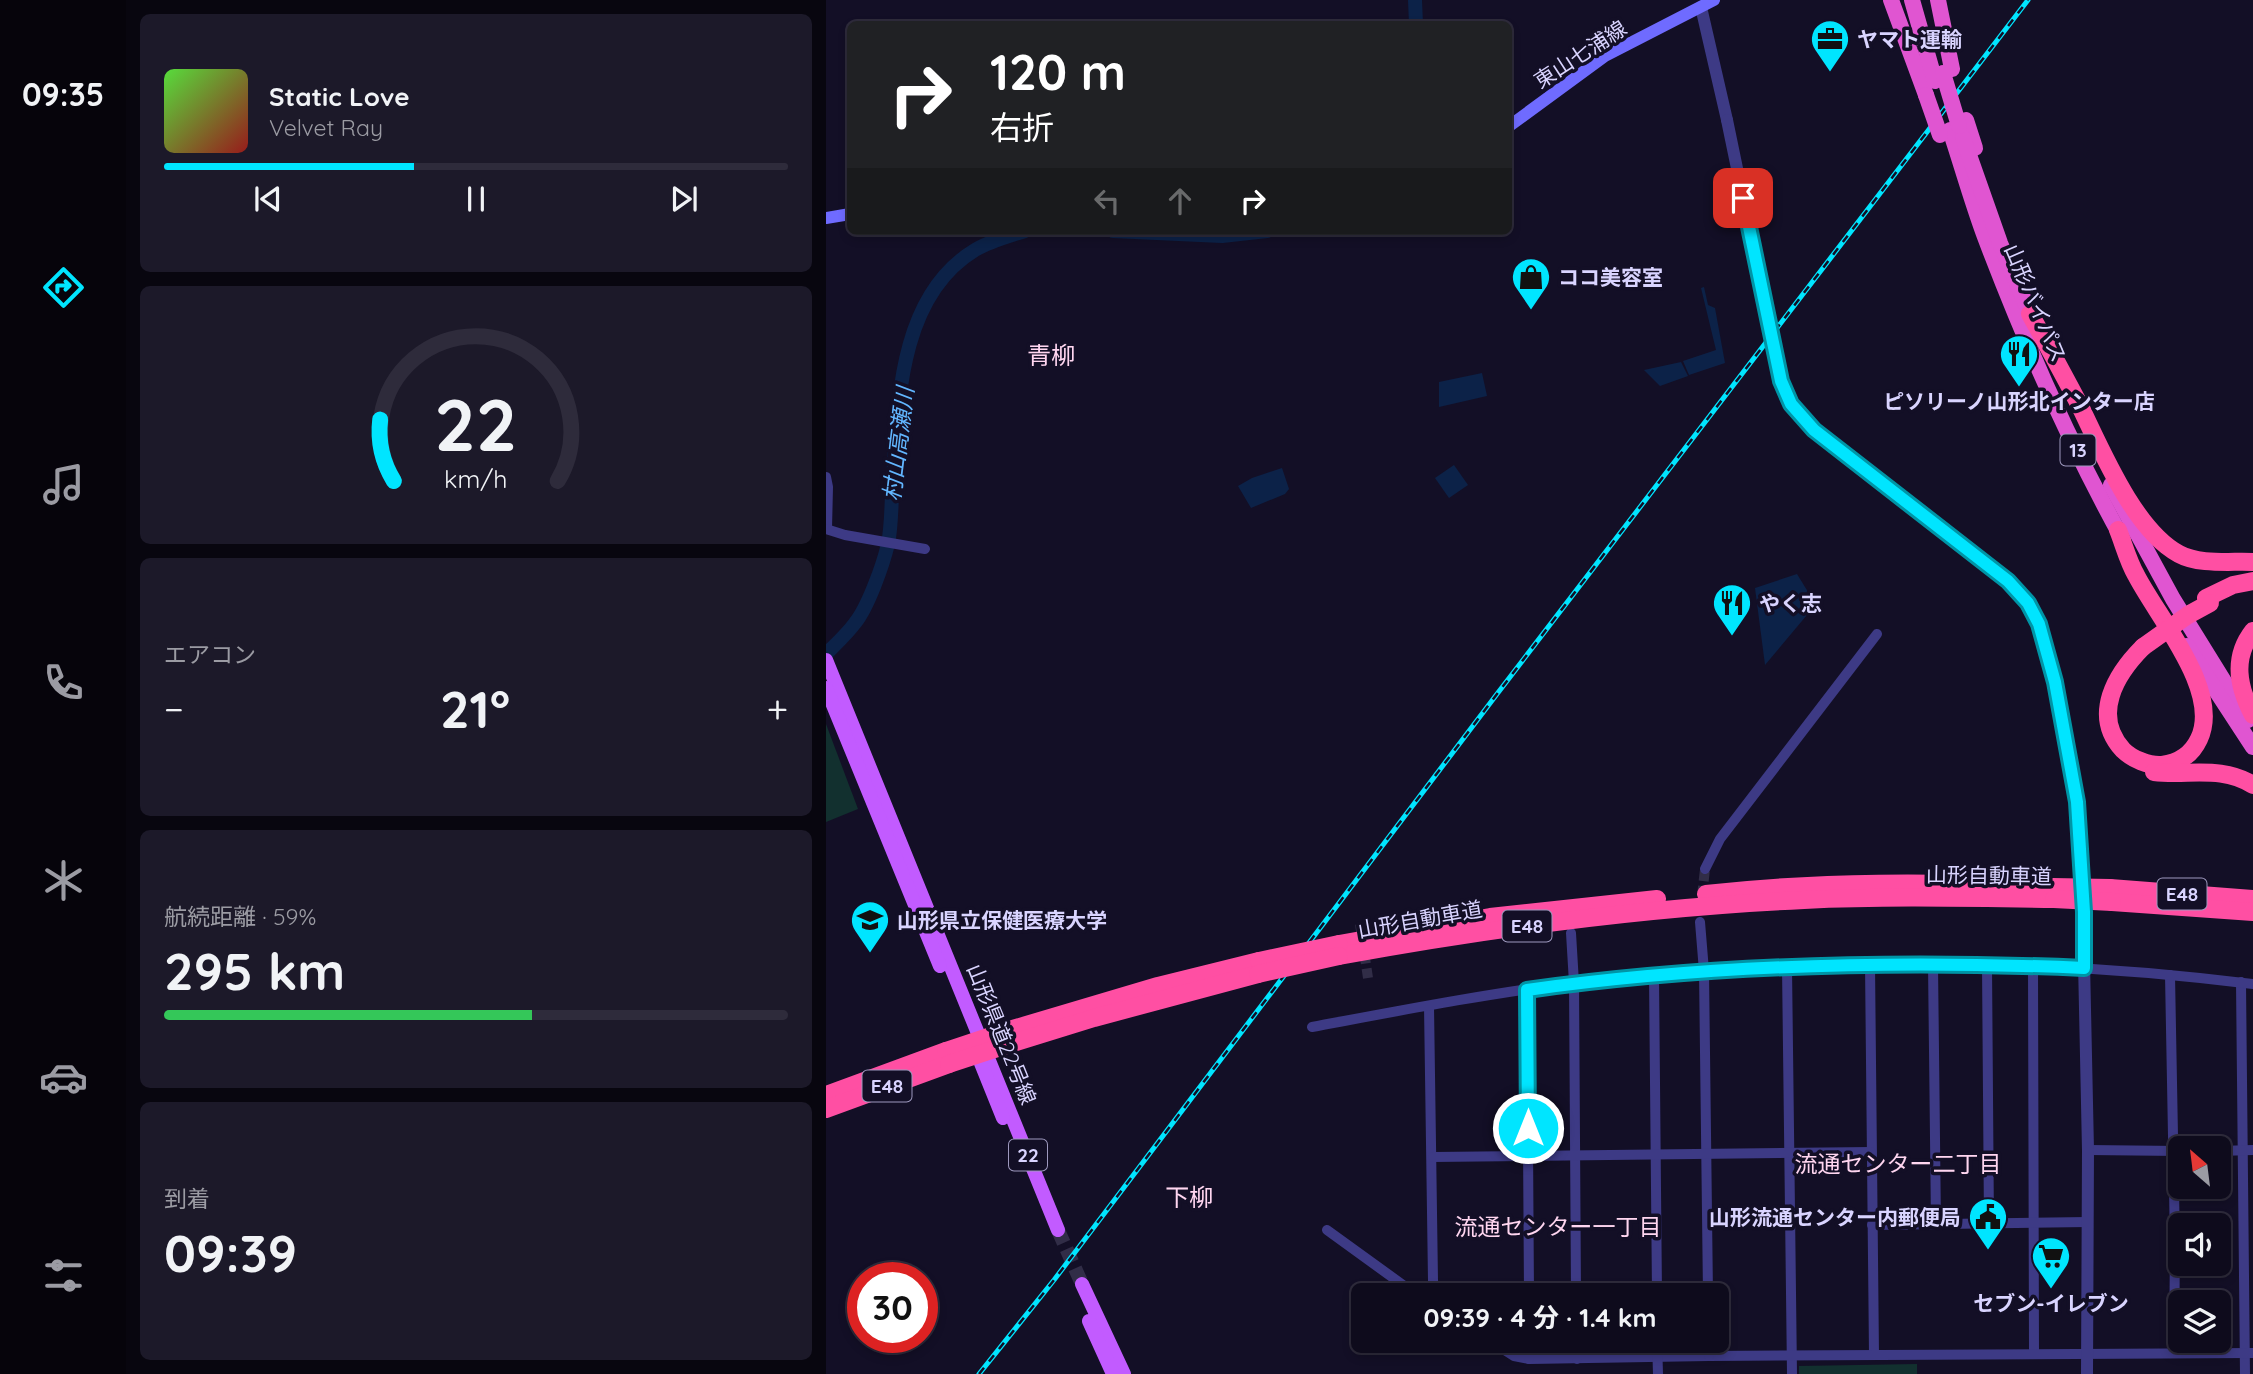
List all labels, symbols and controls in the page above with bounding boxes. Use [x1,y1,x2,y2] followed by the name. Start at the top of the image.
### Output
[1529,15,1631,93] street label: 東山七浦線
[1809,18,1851,73] office icon: ヤマト運輸
[1857,26,1962,52] place label: ヤマト運輸
[990,41,1126,102] text: 120 m
[875,49,966,140] icon: right
[22,74,104,114] text: 09:35
[269,80,410,113] text: Static Love
[990,107,1054,147] text: 右折
[269,113,383,142] text: Velvet Ray
[1713,168,1773,228] pin
[1724,179,1762,217] icon: arrive
[249,180,287,218] icon: previous
[457,180,495,218] icon: pause
[665,180,703,218] icon: next
[1088,182,1126,220] icon: left
[1161,182,1199,220] icon: ahead
[1234,182,1272,220] icon: right
[1999,240,2073,366] street label: 山形バイパス
[1510,256,1552,311] shop icon: ココ美容室
[39,263,88,312] icon: directions
[1558,264,1663,290] place label: ココ美容室
[1998,333,2040,388] restaurant icon: ピソリーノ山形北インター店
[1027,340,1075,370] district label: 青柳
[435,378,517,469] text: 22
[877,382,920,503] water label: 村山高瀬川
[1883,388,2155,414] place label: ピソリーノ山形北インター店
[2060,435,2096,466] road number: 13
[39,460,88,509] icon: music
[444,463,508,494] text: km/h
[1711,582,1753,637] restaurant icon: やく志
[1759,590,1822,616] place label: やく志
[164,640,256,669] text: エアコン
[39,658,88,707] icon: phone
[440,676,510,741] text: 21°
[164,685,184,733] text: −
[767,685,788,733] text: +
[39,856,88,905] icon: climate
[1926,861,2052,889] street label: 山形自動車道
[2158,878,2206,909] road number: E48
[1356,895,1484,943] street label: 山形自動車道
[849,899,891,954] school or university icon: 山形県立保健医療大学
[164,902,316,931] text: 航続距離 · 59%
[897,907,1107,933] place label: 山形県立保健医療大学
[1502,910,1552,942] road number: E48
[164,938,345,1003] text: 295 km
[962,960,1042,1108] street label: 山形県道22号線
[39,1053,88,1102] icon: car
[862,1070,912,1102] road number: E48
[1491,1091,1565,1165] position arrow
[2168,1136,2231,1199] north arrow
[2168,1136,2231,1353] map controls
[1009,1140,1047,1170] road number: 22
[1795,1149,2002,1178] district label: 流通センター二丁目
[1165,1182,1213,1212] district label: 下柳
[164,1184,210,1213] text: 到着
[1967,1196,2009,1251] public building icon: 山形流通センター内郵便局
[1709,1204,1961,1230] place label: 山形流通センター内郵便局
[1455,1212,1662,1241] district label: 流通センター一丁目
[2168,1213,2231,1276] button: sound
[164,1220,297,1285] text: 09:39
[2030,1235,2072,1290] supermarket icon: セブン-イレブン
[39,1251,88,1300] icon: filters
[847,1262,938,1353] speed limit sign: 30
[1973,1290,2129,1316] place label: セブン-イレブン
[2168,1290,2231,1353] button: layers
[1424,1301,1656,1334] text: 09:39 · 4 分 · 1.4 km

